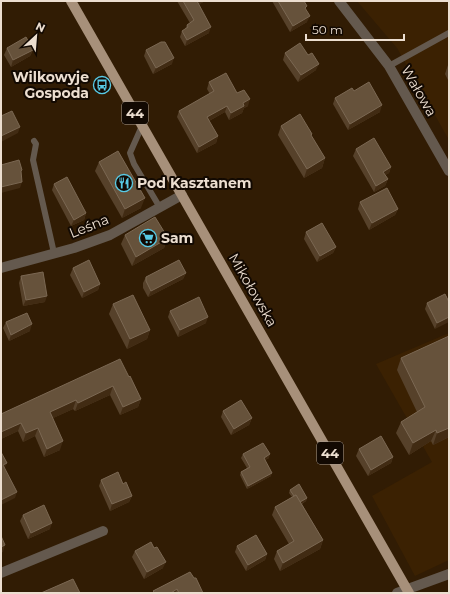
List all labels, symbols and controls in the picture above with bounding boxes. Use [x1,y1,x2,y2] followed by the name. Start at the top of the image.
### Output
[16,16,56,56] north arrow
[306,16,404,42] scale bar
[33,19,47,35] text: N
[312,22,343,37] text: 50 m
[397,62,441,120] street label: Wałowa
[12,68,89,102] place label: Wilkowyje Gospoda
[92,75,112,95] bus stop icon: Wilkowyje Gospoda
[122,102,148,124] road number: 44
[114,173,134,193] restaurant icon: Pod Kasztanem
[137,174,252,192] place label: Pod Kasztanem
[67,210,111,242] street label: Leśna
[138,228,158,248] supermarket icon: Sam
[161,229,193,247] place label: Sam
[225,250,281,330] street label: Mikołowska
[317,442,343,464] road number: 44

